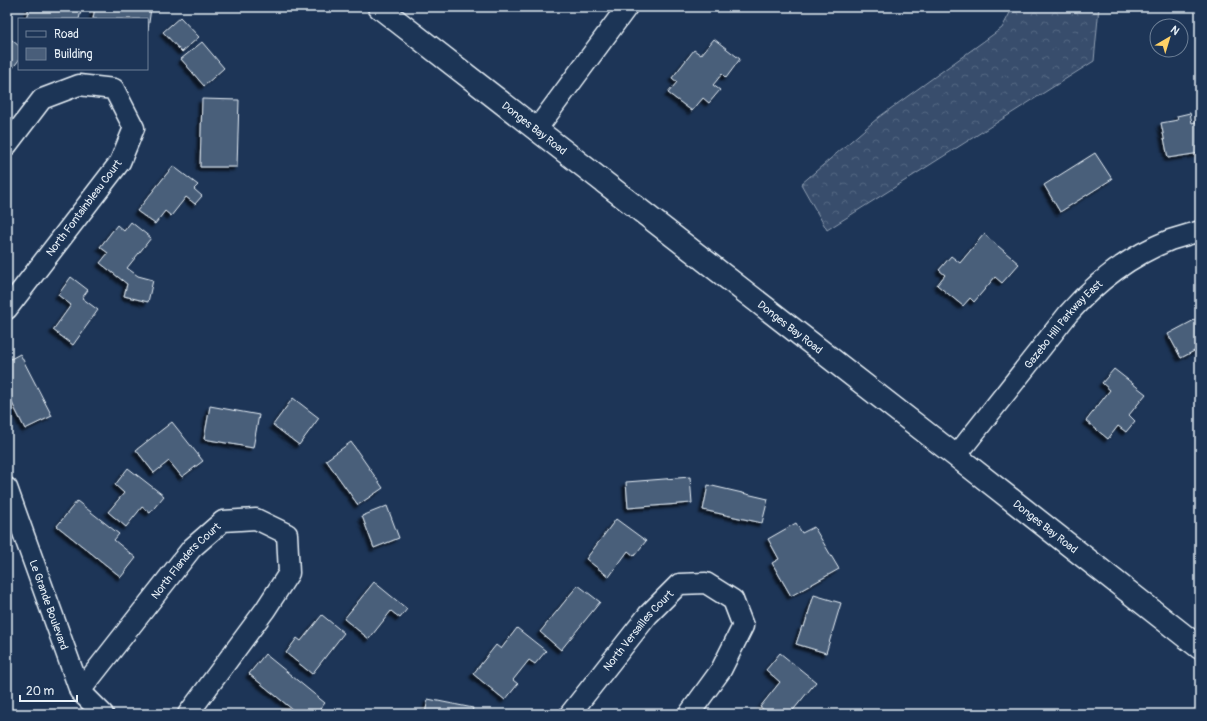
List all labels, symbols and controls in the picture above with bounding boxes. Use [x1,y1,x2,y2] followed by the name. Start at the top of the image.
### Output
[18,18,148,70] legend
[1149,18,1189,58] north arrow
[1168,23,1182,38] text: N
[54,27,79,42] text: Road
[54,47,93,62] text: Building
[499,99,569,157] street label: Donges Bay Road
[43,157,125,259] street label: North Fontainbleau Court
[1021,277,1105,371] street label: Gazebo Hill Parkway East
[755,298,825,356] street label: Donges Bay Road
[1011,497,1080,556] street label: Donges Bay Road
[148,519,224,601] street label: North Flanders Court
[27,558,71,651] street label: Le Grande Boulevard
[600,587,676,673] street label: North Versailles Court
[20,677,77,703] scale bar
[26,684,55,699] text: 20 m

